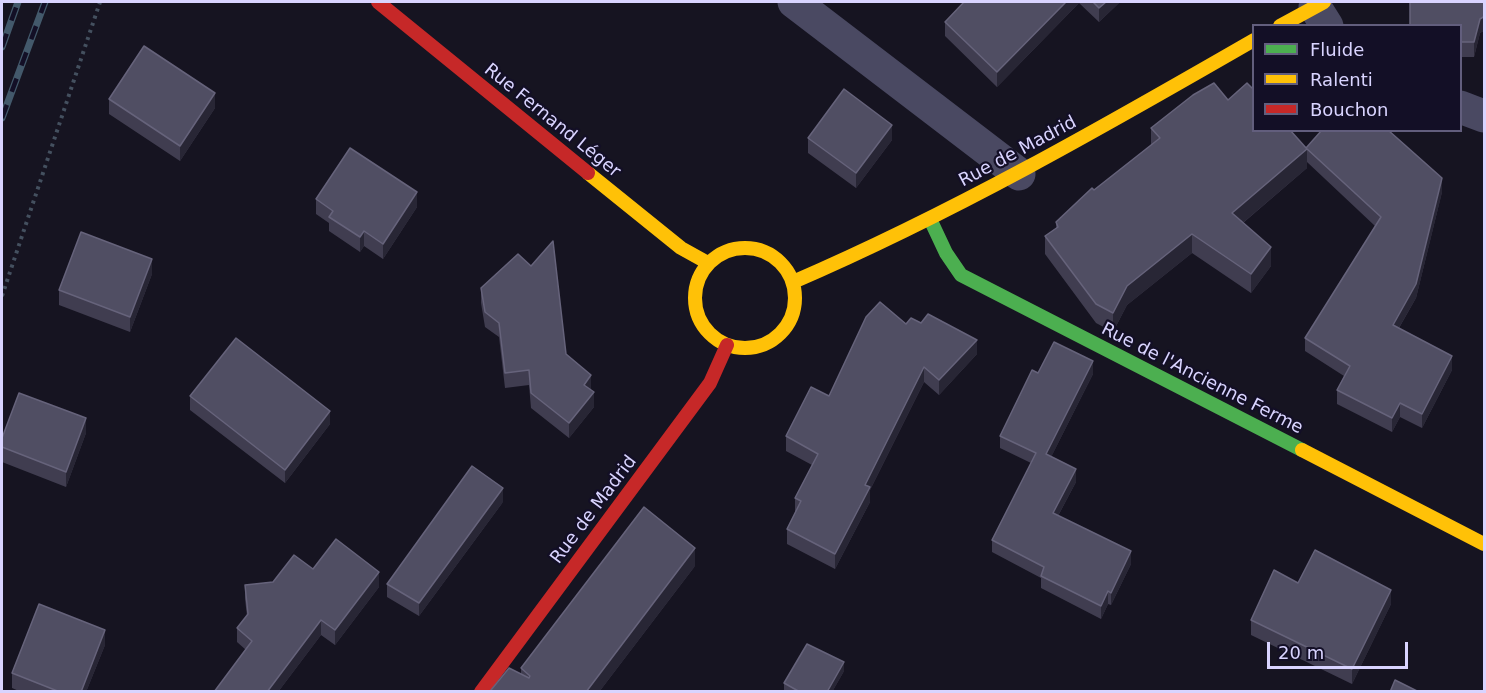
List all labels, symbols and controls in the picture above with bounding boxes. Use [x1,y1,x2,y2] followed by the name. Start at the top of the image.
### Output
[1252,24,1462,132] legend
[1310,39,1364,60] text: Fluide
[479,59,625,183] street label: Rue Fernand Léger
[1310,69,1373,90] text: Ralenti
[1310,99,1389,120] text: Bouchon
[956,112,1080,192] street label: Rue de Madrid
[1098,319,1306,439] street label: Rue de l'Ancienne Ferme
[546,452,642,568] street label: Rue de Madrid
[1270,630,1411,668] scale bar
[1278,642,1324,663] text: 20 m

